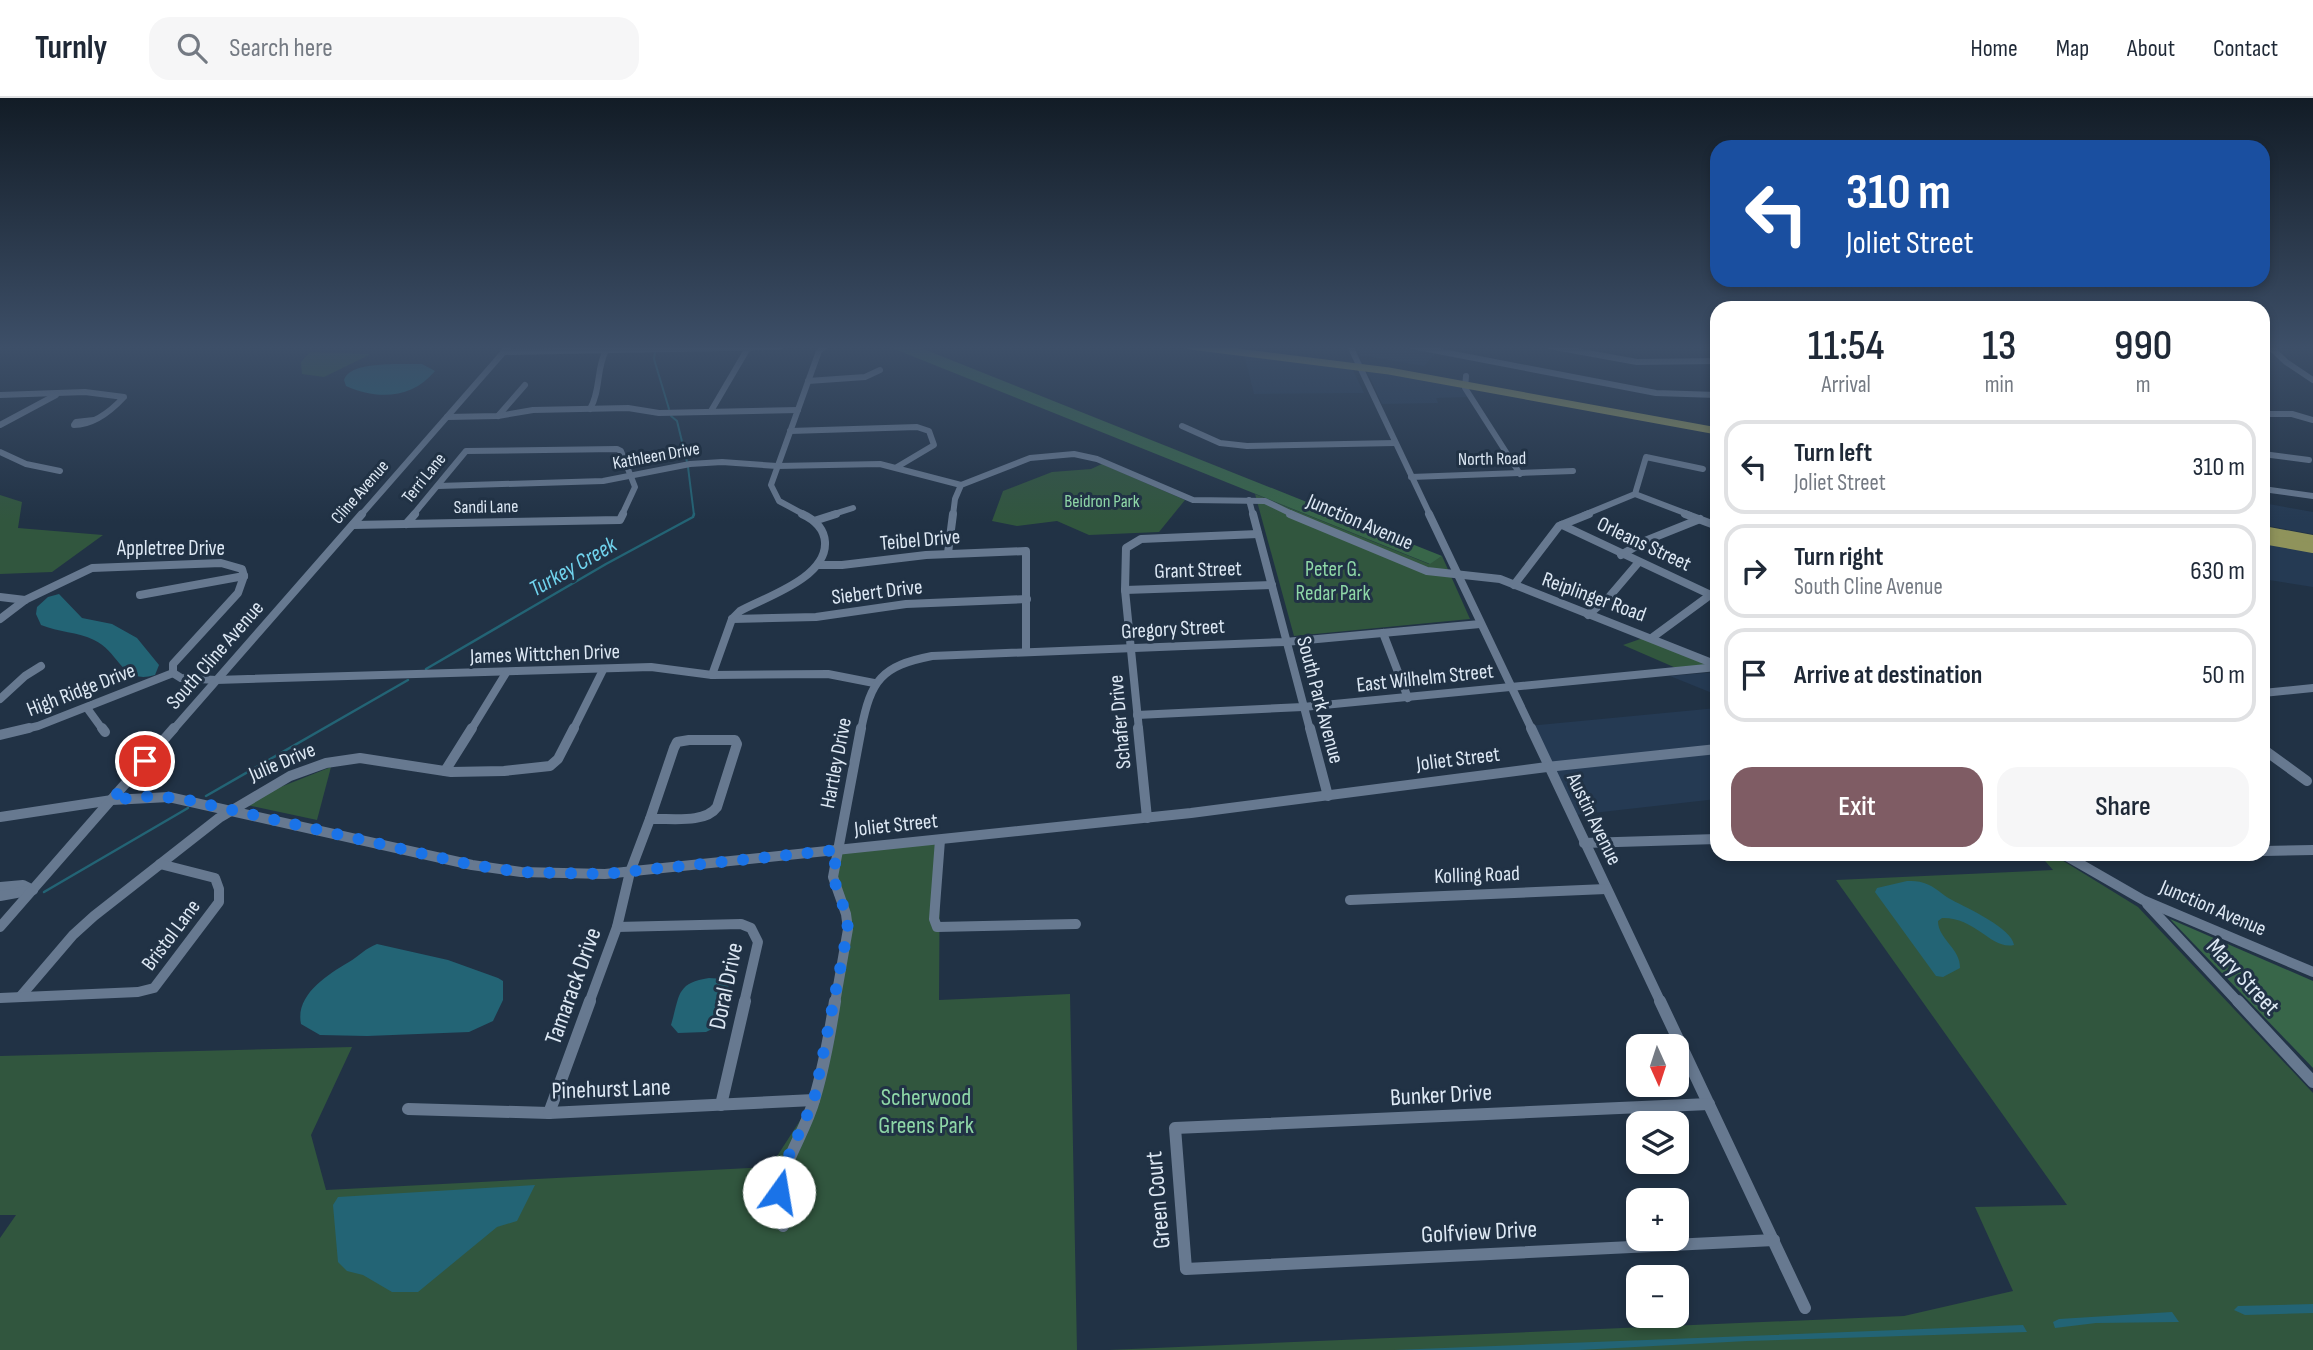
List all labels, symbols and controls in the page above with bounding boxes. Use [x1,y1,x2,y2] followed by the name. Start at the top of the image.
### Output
[149,17,639,80] search box
[35,28,107,68] text: Turnly
[173,29,211,67] icon: search
[229,33,333,64] text: Search here
[1970,34,2018,63] text: Home
[2056,34,2089,63] text: Map
[2127,34,2175,63] text: About
[2213,34,2278,63] text: Contact
[1846,164,1951,223] text: 310 m
[1731,168,1822,259] icon: left
[1846,224,1974,263] text: Joliet Street
[1808,321,1885,372] text: 11:54
[1982,321,2016,372] text: 13
[2114,321,2172,372] text: 990
[1821,371,1871,399] text: Arrival
[1985,371,2014,399] text: min
[2136,371,2151,399] text: m
[611,438,701,474] street label: Kathleen Drive
[1794,438,1872,469] text: Turn left
[1458,448,1526,470] street label: North Road
[1735,448,1773,486] icon: left
[397,449,451,507] street label: Terri Lane
[2193,452,2245,483] text: 310 m
[327,456,393,528] street label: Cline Avenue
[1794,469,1886,497] text: Joliet Street
[1302,488,1417,556] street label: Junction Avenue
[1064,491,1140,512] park label: Beidron Park
[454,496,518,518] street label: Sandi Lane
[1593,511,1695,577] street label: Orleans Street
[879,524,961,556] street label: Teibel Drive
[524,530,623,603] water label: Turkey Creek
[116,536,225,561] street label: Appletree Drive
[1794,542,1883,573] text: Turn right
[1735,552,1773,590] icon: right
[1154,556,1242,584] street label: Grant Street
[2190,556,2245,587] text: 630 m
[1296,557,1370,606] park label: Peter G. Redar Park
[1539,567,1649,627] street label: Reiplinger Road
[1794,573,1943,601] text: South Cline Avenue
[830,574,924,610] street label: Siebert Drive
[161,596,269,714] street label: South Cline Avenue
[1121,614,1225,644] street label: Gregory Street
[1291,634,1349,766] street label: South Park Avenue
[469,639,620,669] street label: James Wittchen Drive
[1735,656,1773,694] icon: arrive
[23,658,139,722] street label: High Ridge Drive
[1355,658,1495,698] street label: East Wilhelm Street
[1794,660,1982,691] text: Arrive at destination
[2202,660,2245,691] text: 50 m
[1103,674,1137,770] street label: Schafer Drive
[815,716,857,810] street label: Hartley Drive
[115,731,175,791] pin
[244,737,319,788] street label: Julie Drive
[1414,741,1501,777] street label: Joliet Street
[126,742,164,780] icon: arrive
[1731,767,1983,847] button: Exit
[1997,767,2249,847] button: Share
[1561,768,1627,869] street label: Austin Avenue
[852,808,939,842] street label: Joliet Street
[1434,861,1520,889] street label: Kolling Road
[2155,874,2270,942] street label: Junction Avenue
[136,895,206,975] street label: Bristol Lane
[538,924,608,1048] street label: Tamarack Drive
[2200,933,2286,1021] street label: Mary Street
[703,940,749,1032] street label: Doral Drive
[1626,1034,1689,1097] north arrow
[1626,1034,1689,1328] map controls
[551,1072,671,1106] street label: Pinehurst Lane
[1389,1078,1493,1112] street label: Bunker Drive
[878,1083,974,1140] park label: Scherwood Greens Park
[1626,1111,1689,1174] button: layers
[1139,1150,1177,1250] street label: Green Court
[742,1155,816,1229] position arrow
[1626,1188,1689,1251] button: +
[1420,1214,1538,1250] street label: Golfview Drive
[1626,1265,1689,1328] button: −

